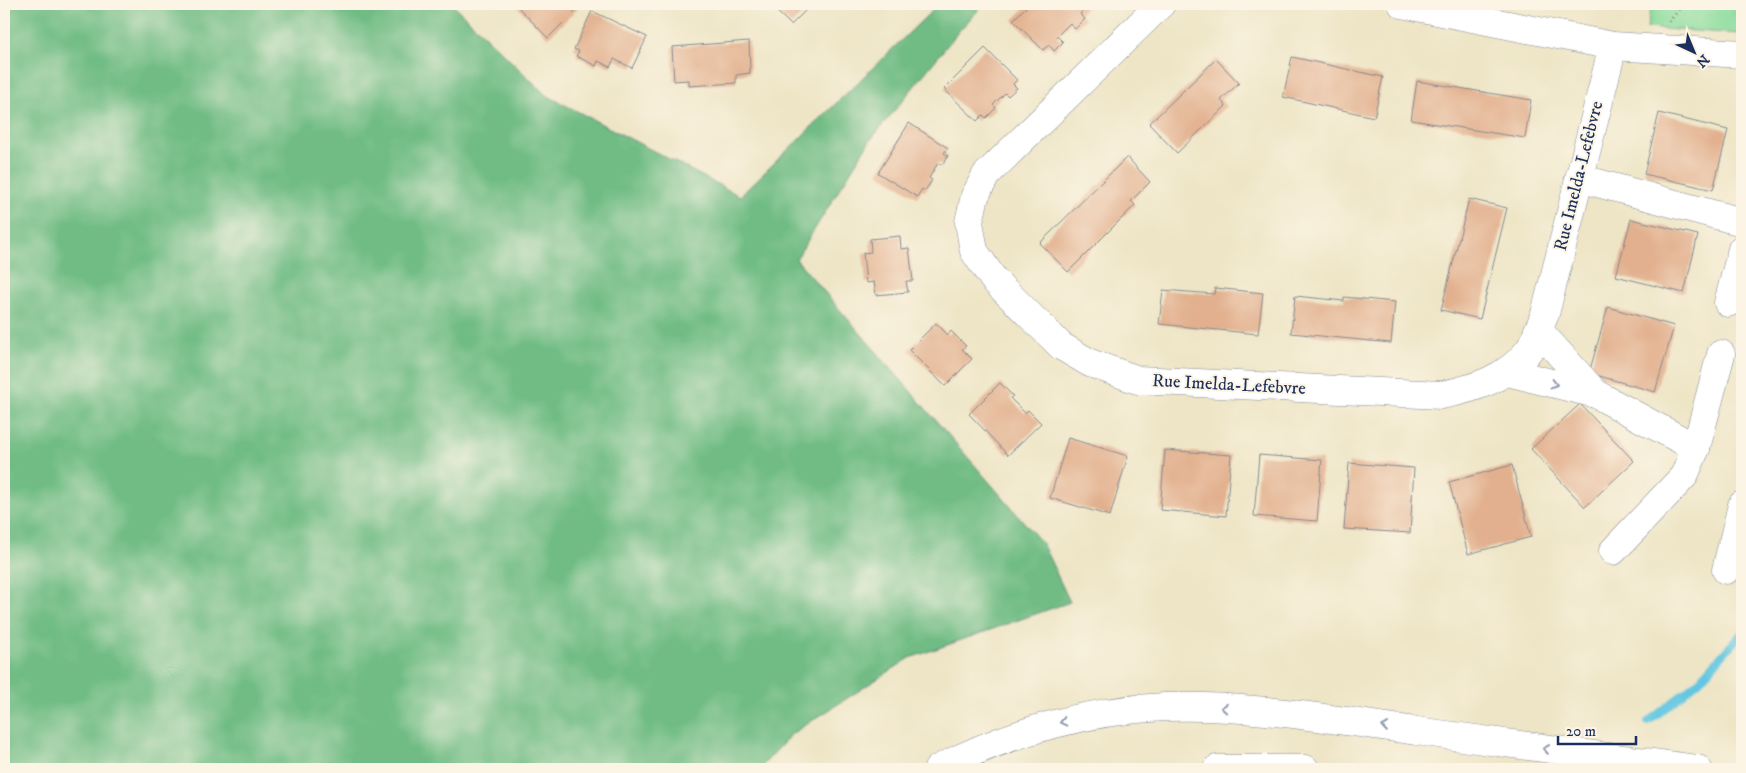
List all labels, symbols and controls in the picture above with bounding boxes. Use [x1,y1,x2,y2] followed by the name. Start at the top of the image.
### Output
[1668,28,1718,78] north arrow
[1692,50,1713,71] text: N
[1550,99,1608,253] street label: Rue Imelda-Lefebvre
[1152,370,1306,400] street label: Rue Imelda-Lefebvre
[1549,378,1557,388] one-way arrow
[1219,703,1227,714] one-way arrow
[1558,713,1636,745] scale bar
[1058,716,1067,727] one-way arrow
[1381,722,1389,733] one-way arrow
[1566,722,1596,741] text: 20 m
[1542,744,1550,754] one-way arrow

